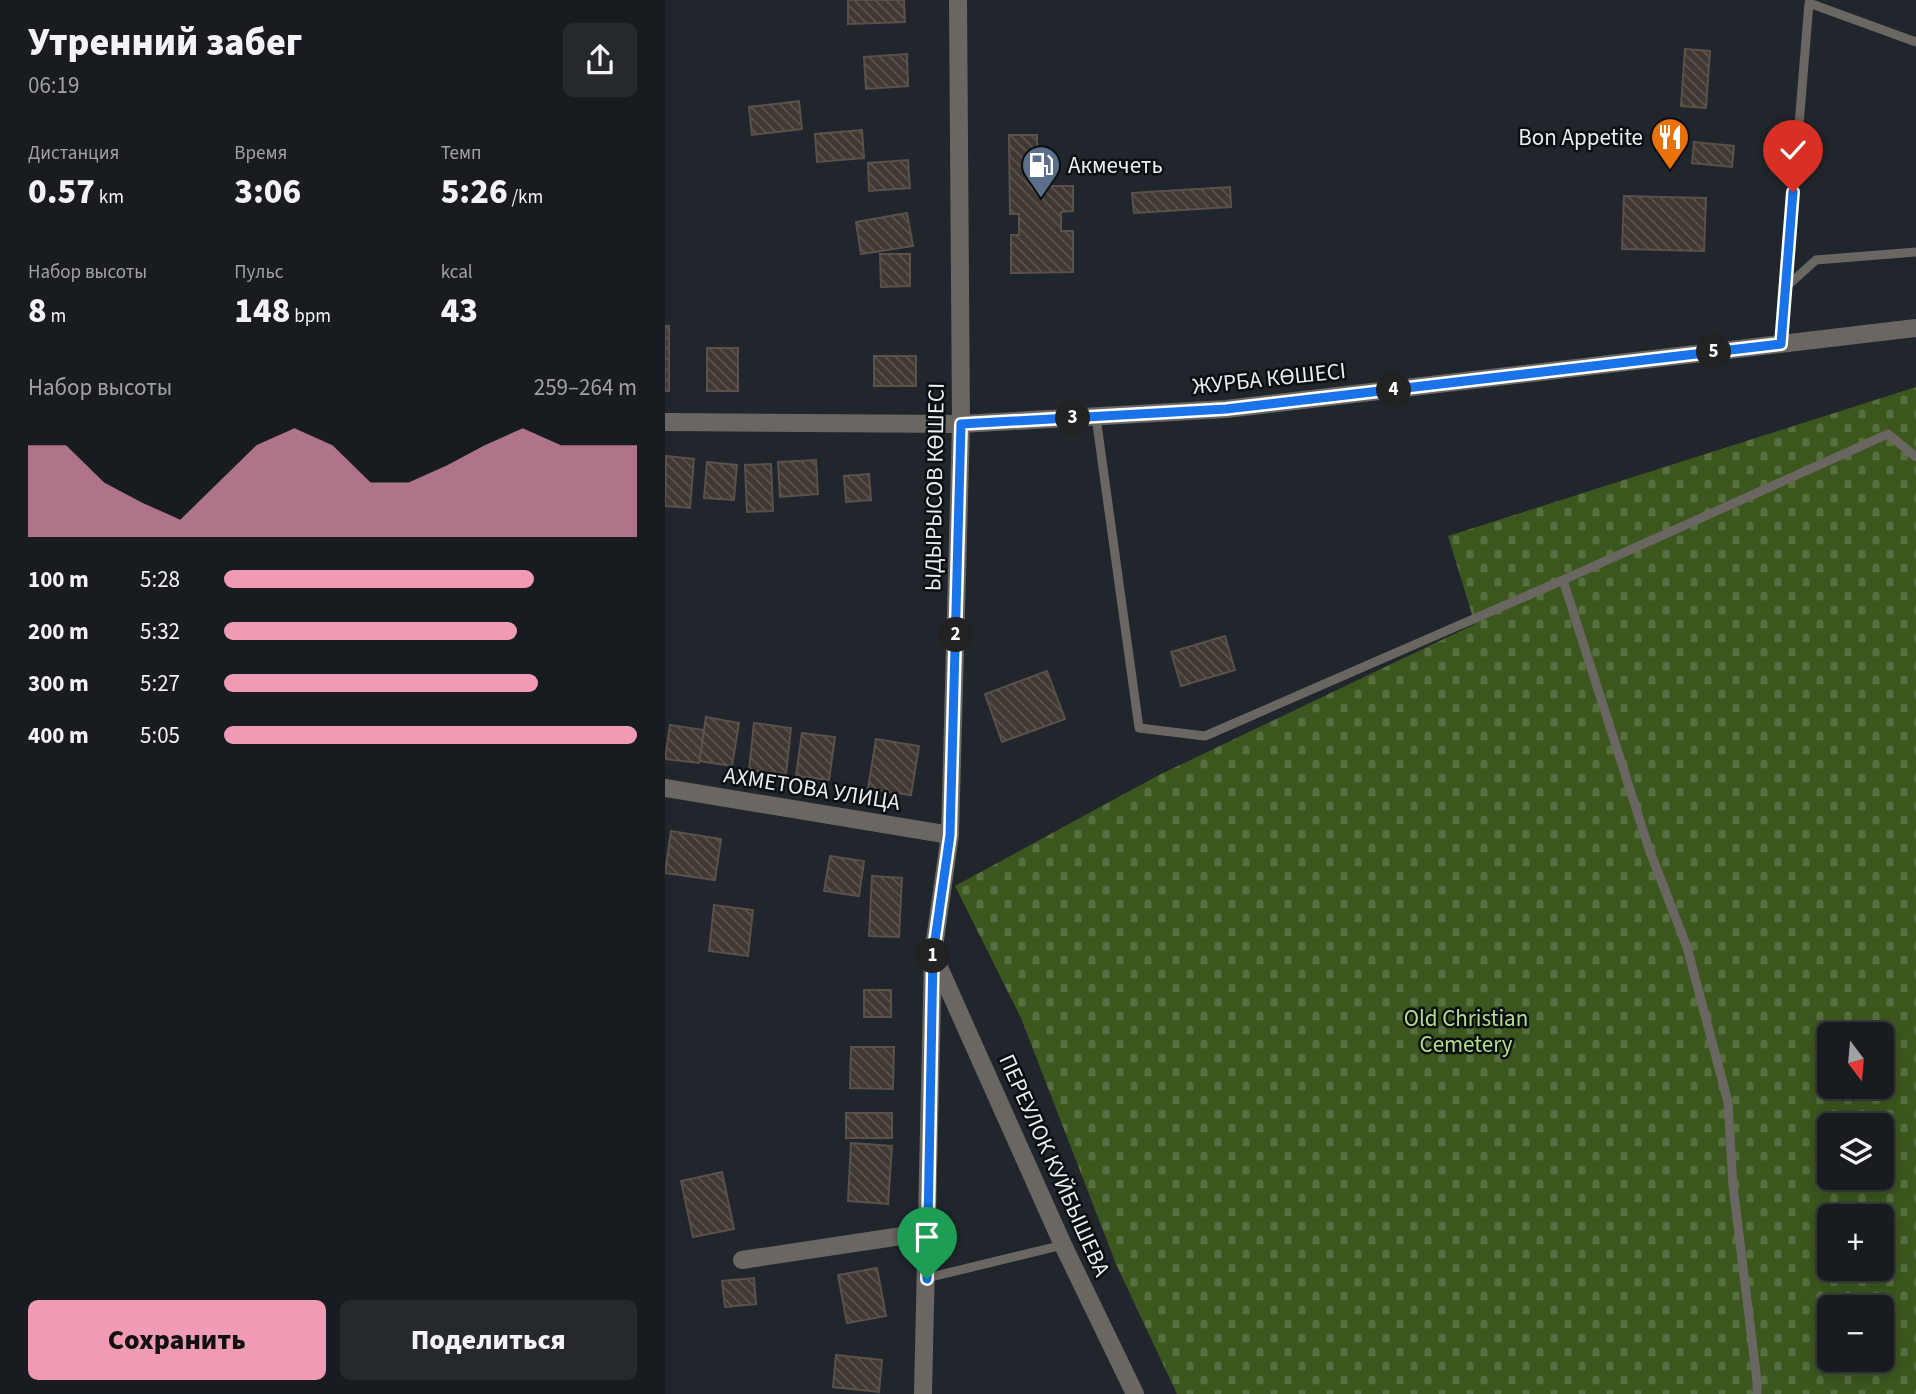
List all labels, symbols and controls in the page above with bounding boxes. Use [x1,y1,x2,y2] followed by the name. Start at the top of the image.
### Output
[28,16,302,70] text: Утренний забег
[563,23,637,97] button: share
[28,69,79,102] text: 06:19
[1649,116,1691,171] restaurant icon: Bon Appetite
[1763,120,1823,192] pin
[1518,121,1643,154] place label: Bon Appetite
[1774,131,1812,169] icon: check
[28,140,119,167] text: Дистанция
[234,140,287,167] text: Время
[441,140,482,167] text: Темп
[1020,144,1062,199] fuel station icon: Акмечеть
[1068,149,1163,182] place label: Акмечеть
[28,167,95,217] text: 0.57
[234,167,301,217] text: 3:06
[441,167,508,217] text: 5:26
[95,184,124,211] text: km
[508,184,543,211] text: /km
[28,259,147,286] text: Набор высоты
[234,259,283,286] text: Пульс
[441,259,473,286] text: kcal
[28,286,47,336] text: 8
[234,286,290,336] text: 148
[441,286,478,336] text: 43
[47,303,66,330] text: m
[290,303,331,330] text: bpm
[1697,334,1731,370] pin: 5
[1708,338,1719,365] text: 5
[1191,354,1347,403] street label: ЖУРБА КӨШЕСІ
[28,371,172,404] text: Набор высоты
[534,371,637,404] text: 259–264 m
[1377,372,1411,408] pin: 4
[1388,376,1399,403] text: 4
[916,383,953,591] street label: ЫДЫРЫСОВ КӨШЕСІ
[1055,400,1091,436] pin: 3
[1067,404,1078,431] text: 3
[28,563,89,596] text: 100 m
[140,563,180,596] text: 5:28
[28,615,89,648] text: 200 m
[140,615,180,648] text: 5:32
[939,618,973,652] pin: 2
[950,621,961,648] text: 2
[28,667,89,700] text: 300 m
[140,667,180,700] text: 5:27
[28,719,89,752] text: 400 m
[140,719,180,752] text: 5:05
[721,758,903,819] street label: АХМЕТОВА УЛИЦА
[915,939,951,974] pin: 1
[927,942,938,969] text: 1
[1404,1002,1528,1061] park label: Old Christian Cemetery
[1817,1022,1893,1099] north arrow
[1817,1022,1894,1372] map controls
[991,1049,1119,1282] street label: ПЕРЕУЛОК КУЙБЫШЕВА
[1817,1113,1894,1190] button: layers
[1817,1204,1894,1281] button: +
[897,1207,957,1279] pin
[908,1218,946,1256] icon: arrive
[1817,1295,1894,1372] button: −
[28,1300,326,1380] button: Сохранить
[340,1300,637,1380] button: Поделиться

